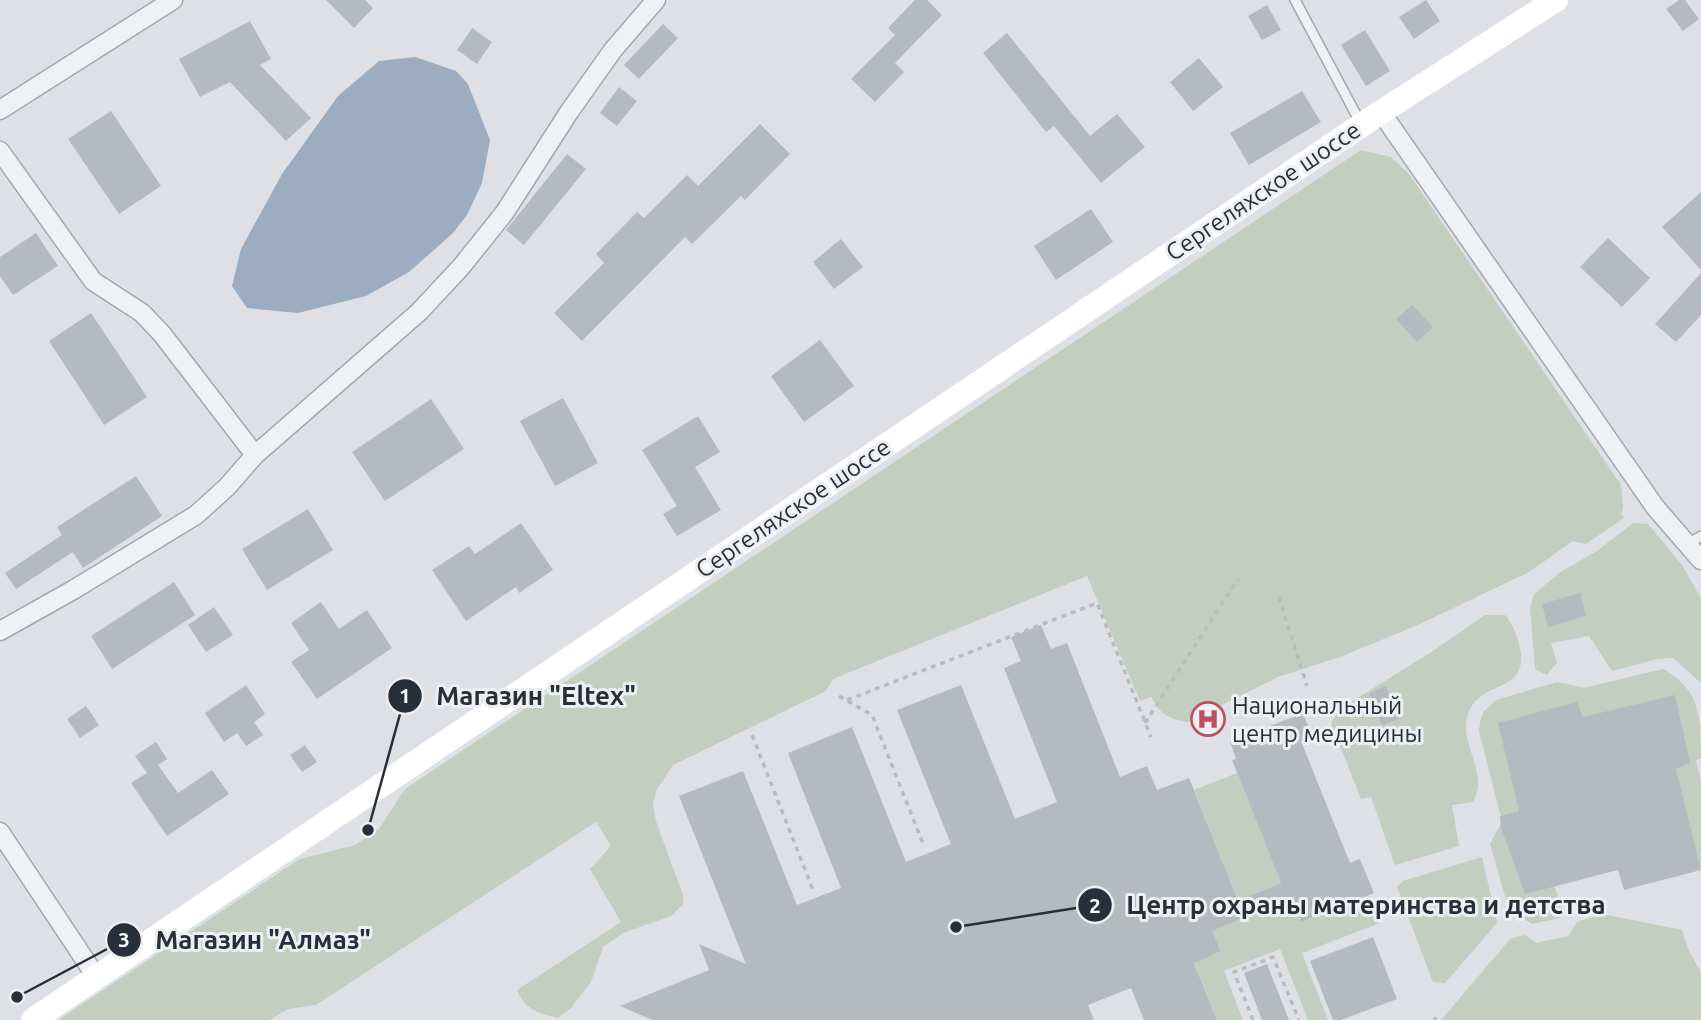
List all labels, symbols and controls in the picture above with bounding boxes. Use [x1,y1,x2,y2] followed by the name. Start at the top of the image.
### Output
[1161,116,1365,266] street label: Сергеляхское шоссе
[691,433,895,583] street label: Сергеляхское шоссе
[387,673,650,720] callout: Магазин "Eltex"
[436,681,636,710] text: Магазин "Eltex"
[399,683,411,707] text: 1
[1232,692,1422,747] place label: Национальный центр медицины
[1189,700,1227,738] hospital icon: Национальный центр медицины
[1077,882,1620,929] callout: Центр охраны материнства и детства
[1126,890,1606,919] text: Центр охраны материнства и детства
[1089,893,1101,917] text: 2
[106,916,385,963] callout: Магазин "Алмаз"
[155,925,371,954] text: Магазин "Алмаз"
[118,927,130,951] text: 3

